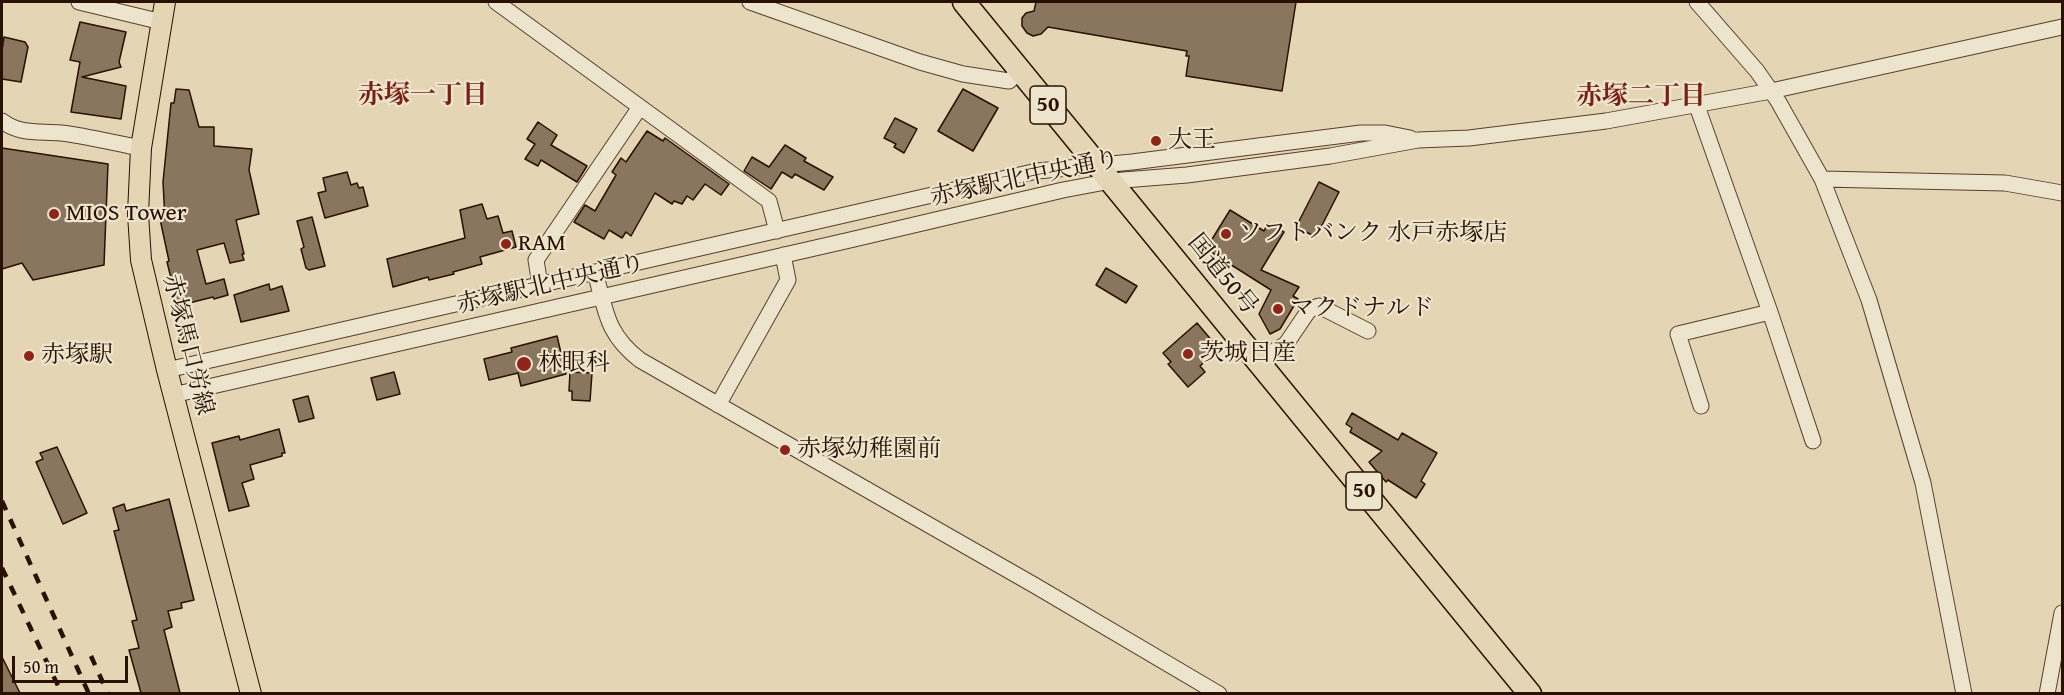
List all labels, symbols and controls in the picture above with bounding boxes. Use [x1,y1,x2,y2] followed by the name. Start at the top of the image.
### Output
[358,80,488,112] district label: 赤塚一丁目
[1576,81,1706,113] district label: 赤塚二丁目
[1030,86,1066,124] road number: 50
[1168,127,1216,155] place label: 大王
[1149,134,1163,148] marker: 大王
[928,145,1122,213] street label: 赤塚駅北中央通り
[66,200,187,228] place label: MIOS Tower
[47,207,61,221] marker: MIOS Tower
[1238,220,1507,248] place label: ソフトバンク 水戸赤塚店
[1219,227,1233,241] marker: ソフトバンク 水戸赤塚店
[1181,229,1263,321] street label: 国道50号
[518,230,566,258] place label: RAM
[499,237,513,251] marker: RAM
[454,249,648,321] street label: 赤塚駅北中央通り
[156,272,218,418] street label: 赤塚馬口労線
[1290,295,1434,323] place label: マクドナルド
[1271,302,1285,316] marker: マクドナルド
[1200,340,1296,368] place label: 茨城日産
[41,342,113,370] place label: 赤塚駅
[1181,347,1195,361] marker: 茨城日産
[22,349,36,363] marker: 赤塚駅
[538,350,610,378] place label: 林眼科
[515,355,533,373] marker: 林眼科
[797,436,941,464] place label: 赤塚幼稚園前
[778,443,792,457] marker: 赤塚幼稚園前
[1346,472,1382,510] road number: 50
[15,644,130,682] scale bar
[23,653,59,680] text: 50 m

